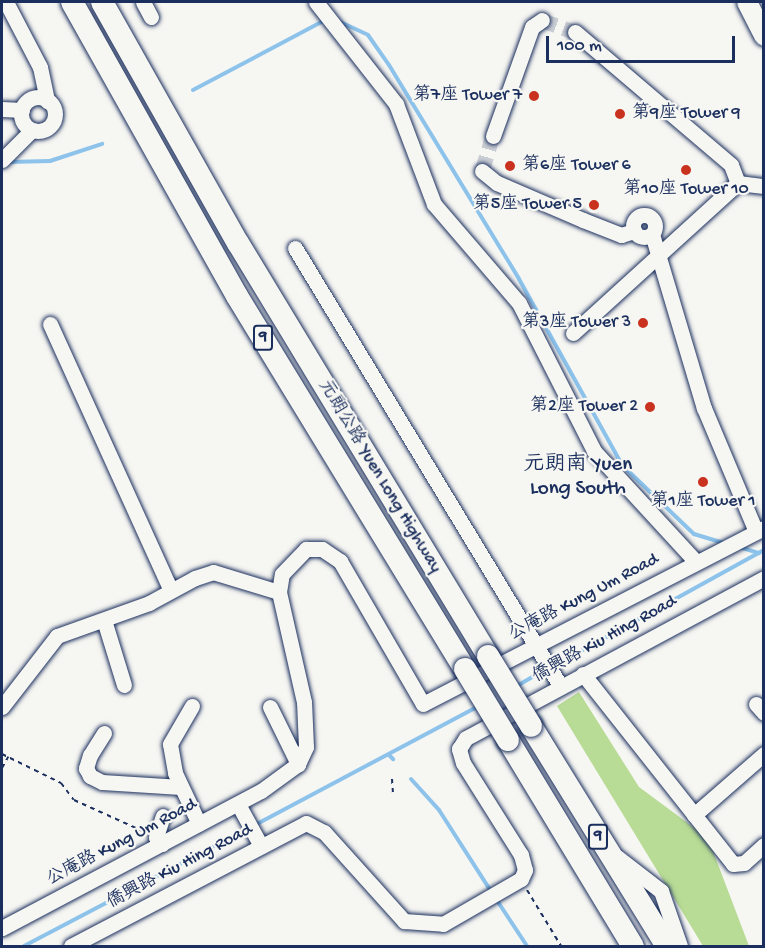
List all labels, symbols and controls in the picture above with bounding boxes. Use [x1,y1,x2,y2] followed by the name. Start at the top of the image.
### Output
[549,24,738,62] scale bar
[557,36,602,57] text: 100 m
[413,85,522,107] place label: 第7座 Tower 7
[527,89,541,103] marker: 第7座 Tower 7
[632,103,740,125] place label: 第9座 Tower 9
[613,107,627,121] marker: 第9座 Tower 9
[522,155,631,177] place label: 第6座 Tower 6
[503,159,517,173] marker: 第6座 Tower 6
[679,163,693,177] marker: 第10座 Tower 10
[623,179,749,201] place label: 第10座 Tower 10
[473,194,582,216] place label: 第5座 Tower 5
[587,198,601,212] marker: 第5座 Tower 5
[522,312,631,334] place label: 第3座 Tower 3
[636,316,650,330] marker: 第3座 Tower 3
[252,325,274,351] road number: 9
[313,377,445,577] street label: 元朗公路 Yuen Long Highway
[530,396,638,418] place label: 第2座 Tower 2
[643,400,657,414] marker: 第2座 Tower 2
[523,453,633,503] district label: 元朗南 Yuen Long South
[696,475,710,489] marker: 第1座 Tower 1
[651,491,755,513] place label: 第1座 Tower 1
[505,549,663,647] street label: 公庵路 Kung Um Road
[529,591,681,689] street label: 僑興路 Kiu Hing Road
[43,794,201,892] street label: 公庵路 Kung Um Road
[104,820,256,914] street label: 僑興路 Kiu Hing Road
[588,824,608,850] road number: 9

